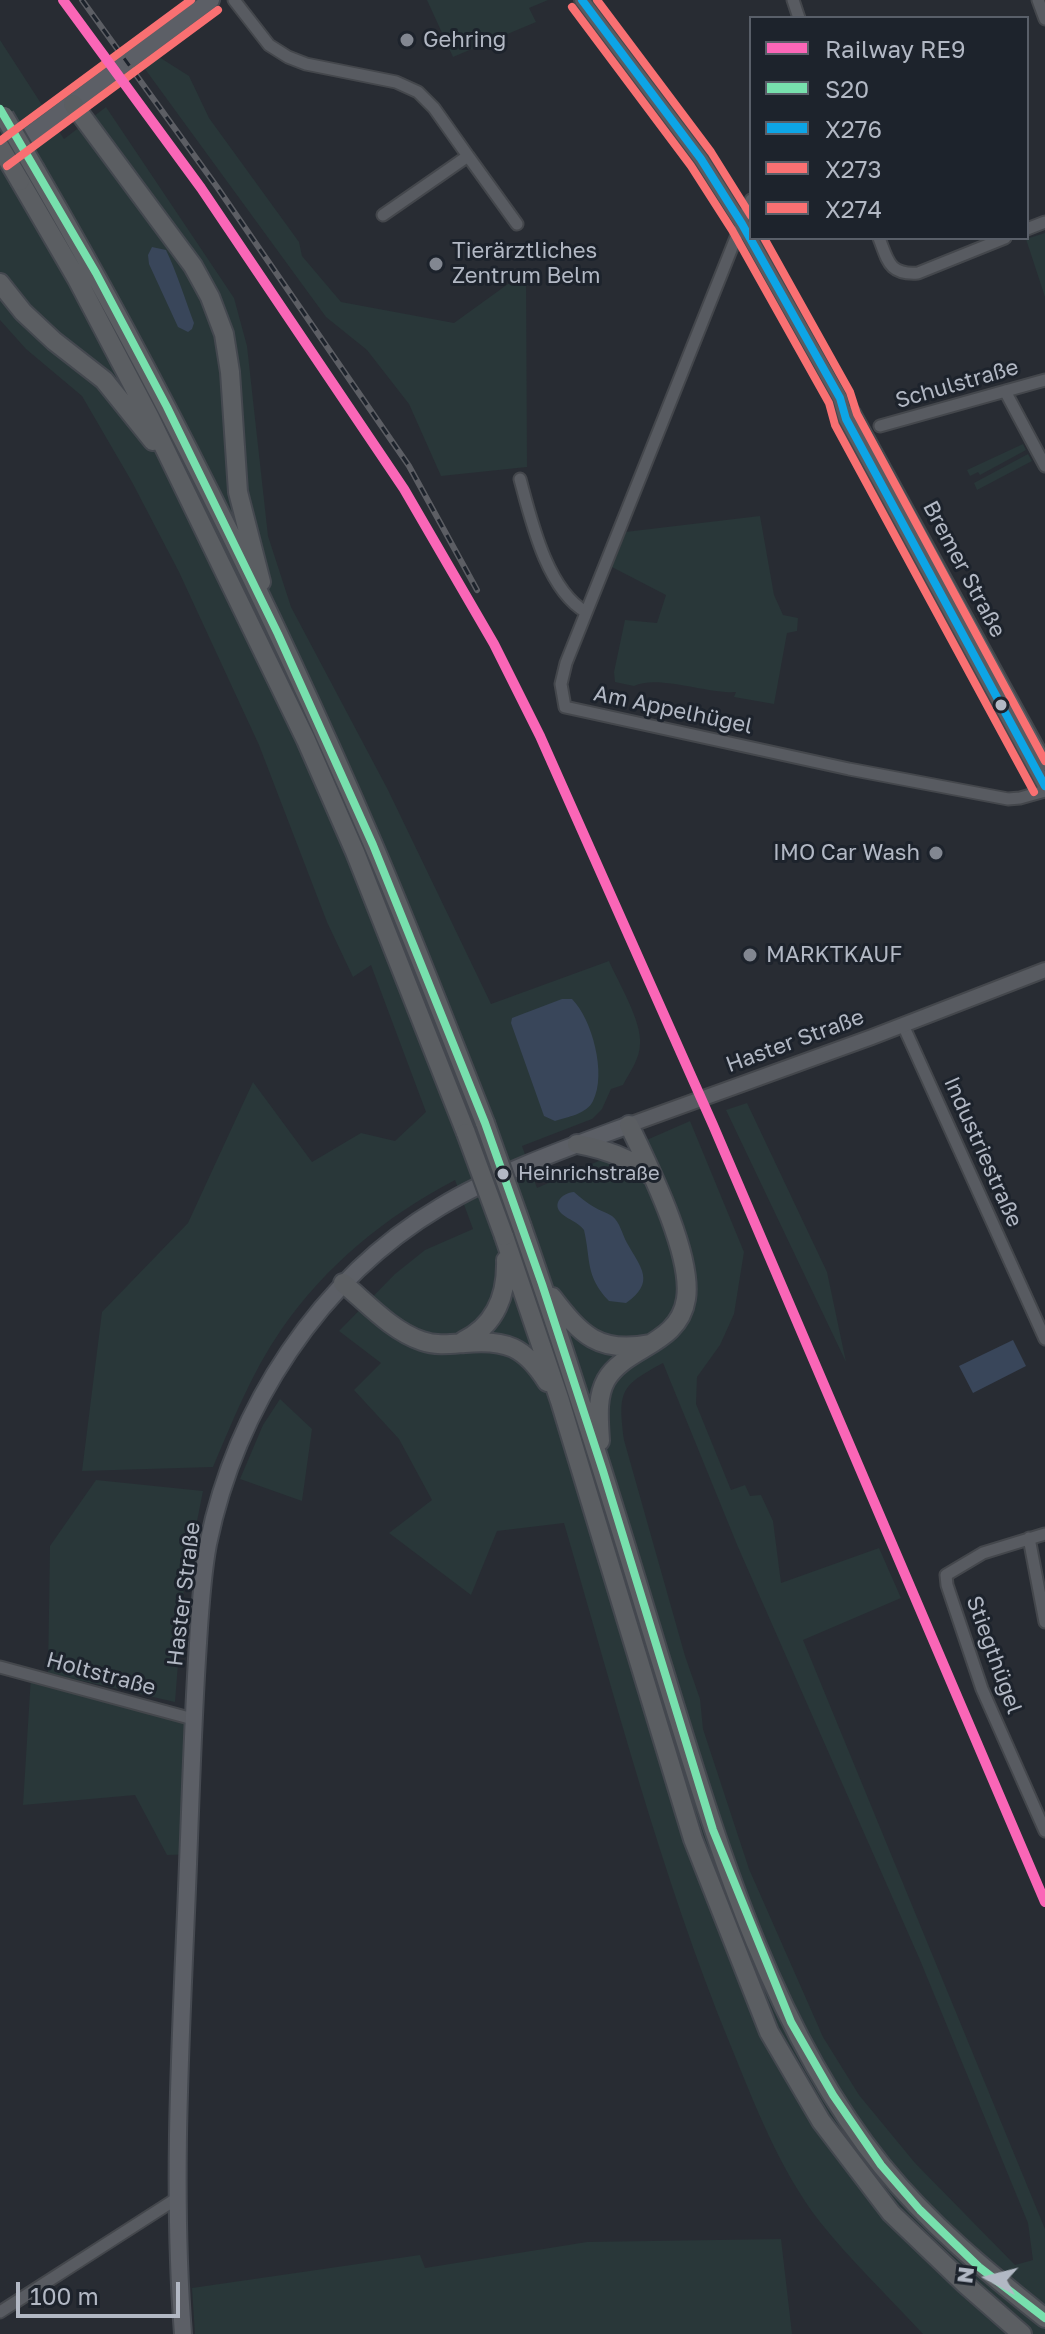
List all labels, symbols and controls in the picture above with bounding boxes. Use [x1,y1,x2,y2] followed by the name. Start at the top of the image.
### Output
[749,16,1029,240] legend
[423,27,506,53] place label: Gehring
[398,31,416,49] marker: Gehring
[825,34,965,63] text: Railway RE9
[825,74,869,103] text: S20
[825,114,882,143] text: X276
[825,154,882,183] text: X273
[825,194,882,223] text: X274
[452,238,600,290] place label: Tierärztliches Zentrum Belm
[427,255,445,273] marker: Tierärztliches Zentrum Belm
[892,354,1022,414] street label: Schulstraße
[917,496,1011,642] street label: Bremer Straße
[591,680,755,740] street label: Am Appelhügel
[993,697,1009,713] unlabelled marker
[773,840,920,866] place label: IMO Car Wash
[927,844,945,862] marker: IMO Car Wash
[766,942,902,968] place label: MARKTKAUF
[741,946,759,964] marker: MARKTKAUF
[722,1004,868,1078] street label: Haster Straße
[938,1073,1028,1231] street label: Industriestraße
[518,1162,660,1186] place label: Heinrichstraße
[495,1166,511,1182] marker: Heinrichstraße
[162,1520,206,1668] street label: Haster Straße
[960,1592,1028,1718] street label: Stiegthügel
[43,1647,159,1701] street label: Holtstraße
[949,2238,1029,2318] north arrow
[950,2265,979,2285] text: N
[20,2266,184,2316] scale bar
[30,2281,99,2310] text: 100 m

